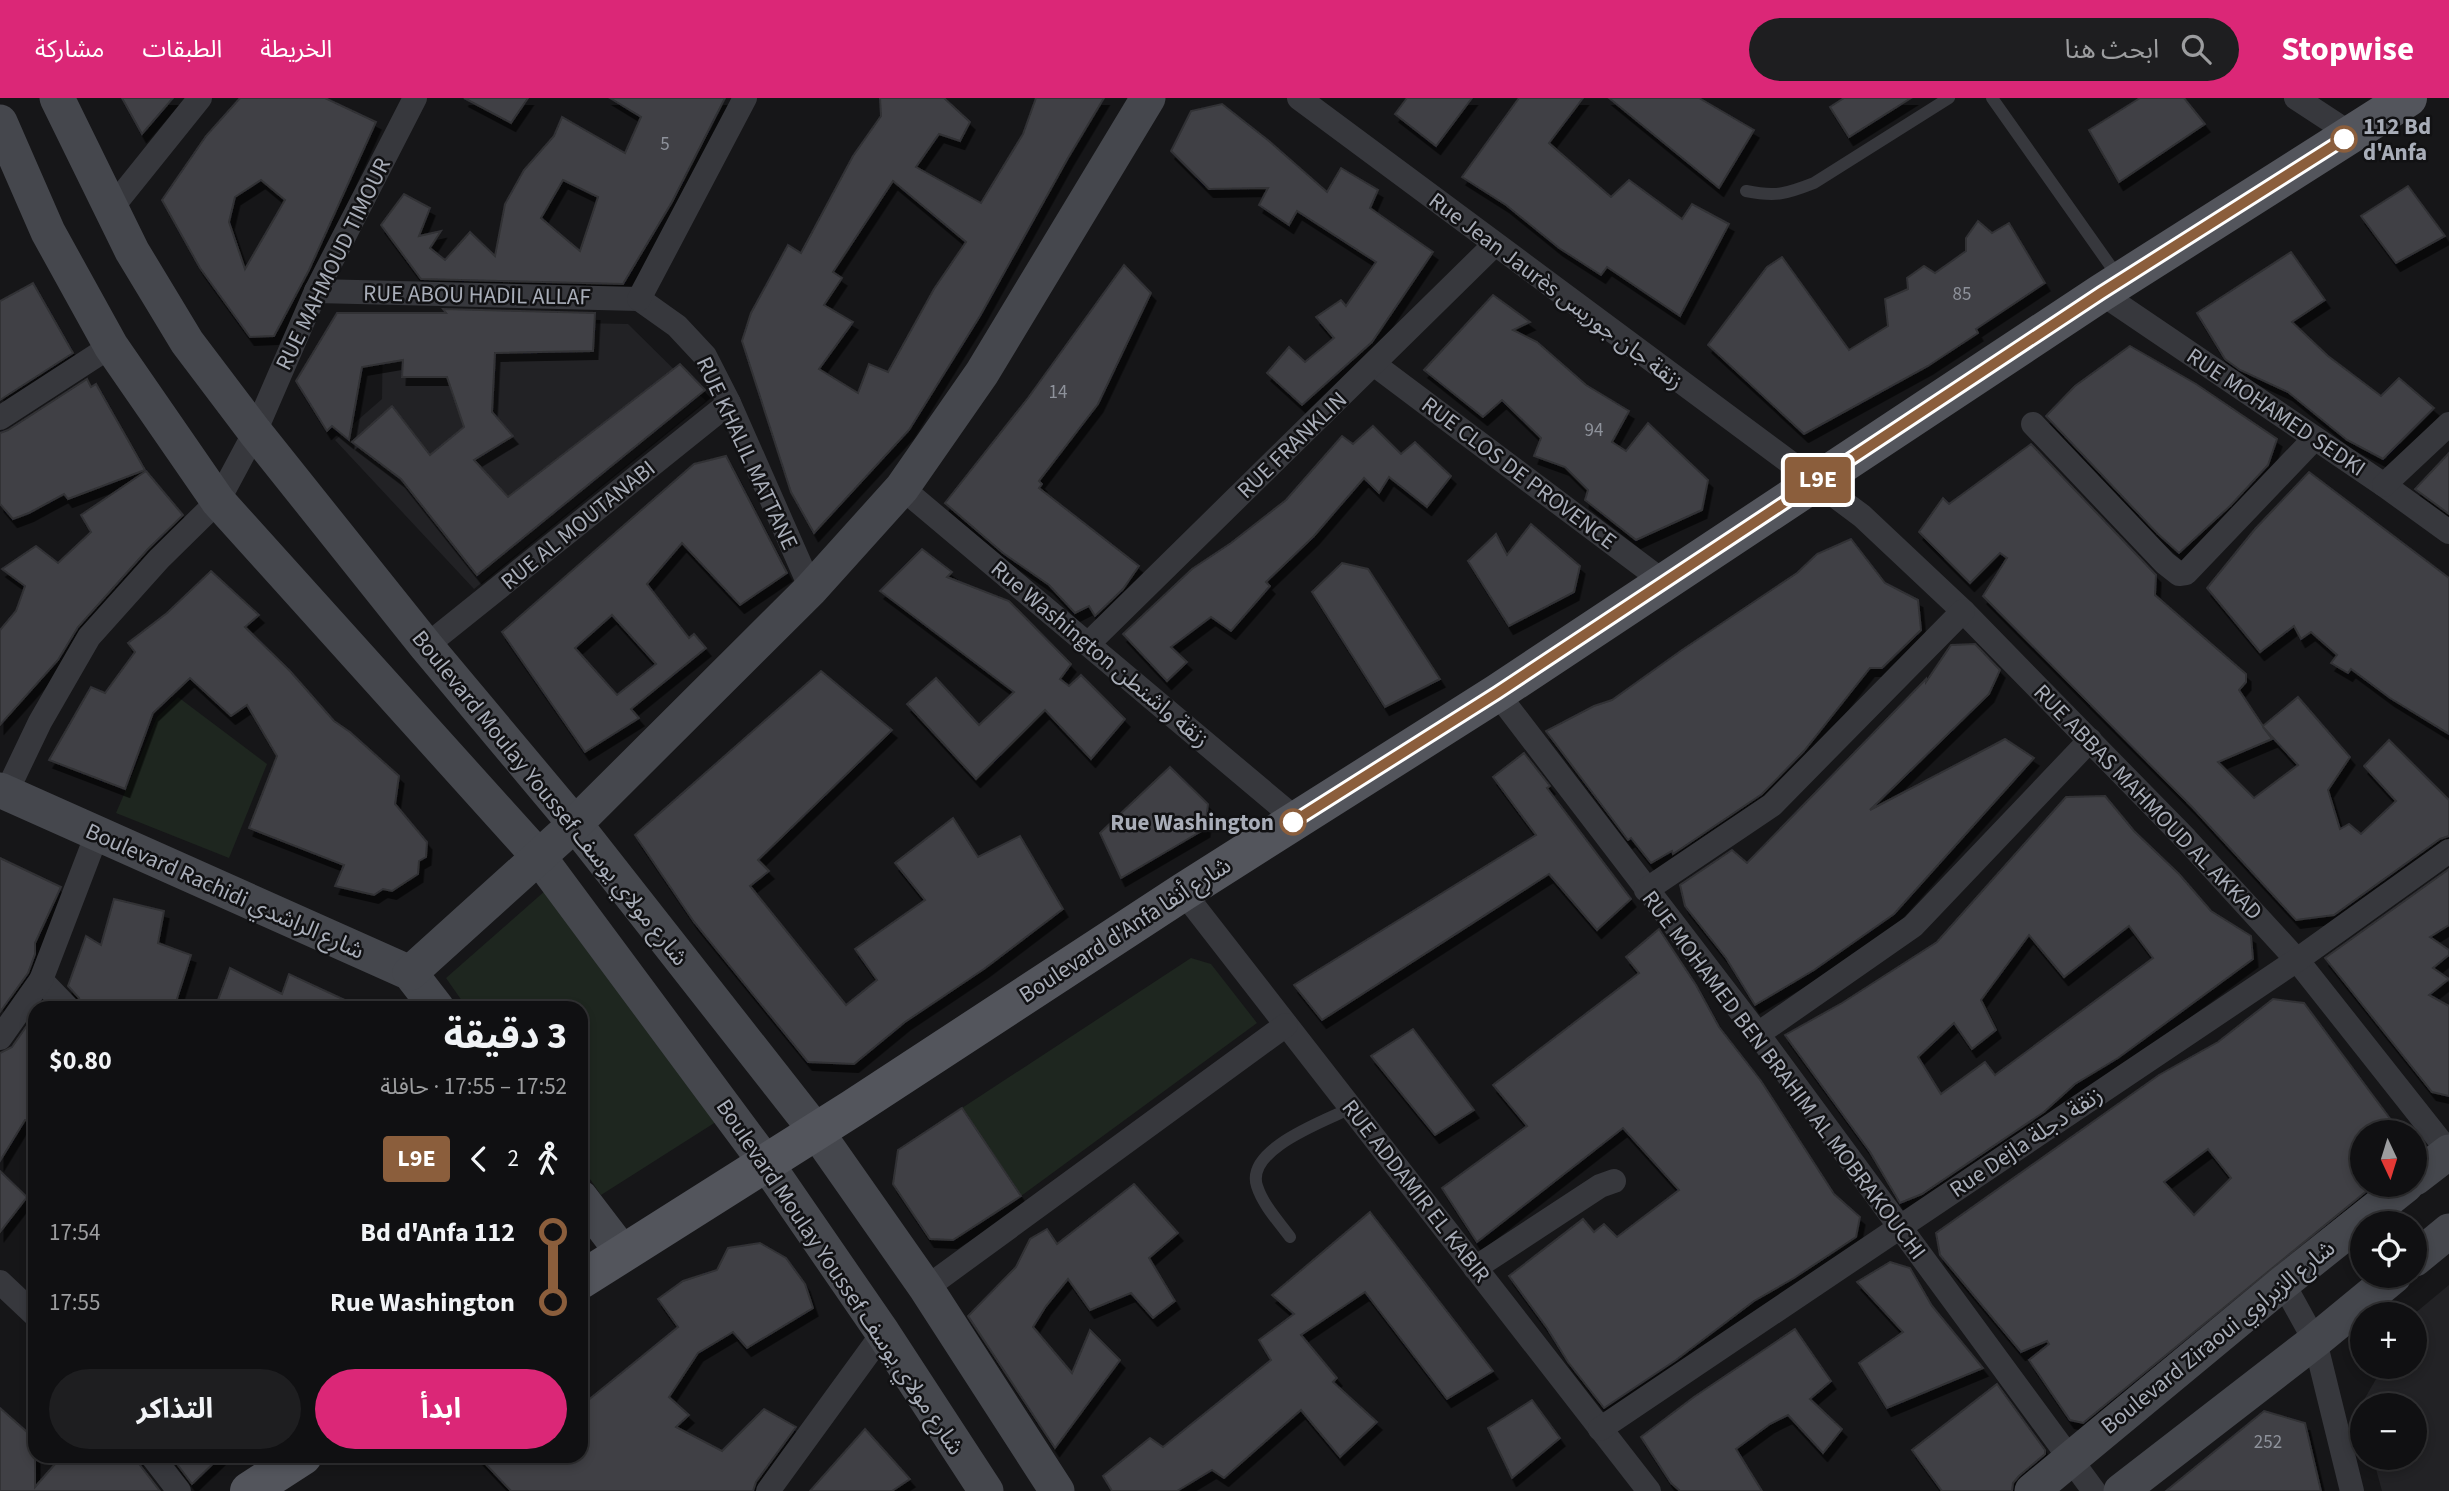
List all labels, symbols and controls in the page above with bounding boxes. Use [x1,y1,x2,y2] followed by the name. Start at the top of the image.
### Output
[1749,18,2239,81] search box
[2281,26,2414,73] text: Stopwise
[2177,30,2215,68] icon: search
[2064,31,2159,68] text: ابحث هنا
[35,32,104,67] text: مشاركة
[142,32,222,67] text: الطبقات
[260,32,332,67] text: الخريطة
[2363,110,2431,169] place label: 112 Bd d'Anfa
[2331,126,2357,152] marker: 112 Bd d'Anfa
[660,131,670,158] house number: 5
[267,152,399,376] street label: RUE MAHMOUD TIMOUR
[1422,184,1690,398] street label: Rue Jean Jaurès زنقة جان جوريس
[363,277,591,313] street label: RUE ABOU HADIL ALLAF
[1953,281,1971,308] house number: 85
[2180,340,2372,484] street label: RUE MOHAMED SEDKI
[688,351,806,555] street label: RUE KHALIL MATTANE
[1049,379,1067,406] house number: 14
[1230,384,1354,506] street label: RUE FRANKLIN
[1415,389,1623,557] street label: RUE CLOS DE PROVENCE
[1585,417,1603,444] house number: 94
[494,452,662,598] street label: RUE AL MOUTANABI
[1778,457,1858,503] line badge: L9E
[1799,462,1837,497] text: L9E
[984,553,1216,755] street label: Rue Washington زنقة واشنطن
[404,623,696,973] street label: Boulevard Moulay Youssef شارع مولاي يوسف
[2026,676,2270,928] street label: RUE ABBAS MAHMOUD AL AKKAD
[1110,806,1274,839] place label: Rue Washington
[1280,809,1306,835] marker: Rue Washington
[80,815,370,968] street label: Boulevard Rachidi شارع الراشدي
[1013,849,1237,1011] street label: Boulevard d'Anfa شارع أنفا
[1634,884,1934,1266] street label: RUE MOHAMED BEN BRAHIM AL MOBRAKOUCHI
[444,1009,567,1063] text: 3 دقيقة
[49,1042,112,1079] text: $0.80
[380,1070,567,1103] text: 17:52 – 17:55 · حافلة
[1943,1078,2109,1206] street label: Rue Dejla زنقة دجلة
[708,1092,972,1462] street label: Boulevard Moulay Youssef شارع مولاي يوسف
[1334,1092,1498,1290] street label: RUE ADDAMIR EL KABIR
[2350,1120,2427,1197] north arrow
[2350,1120,2427,1470] map controls
[460,1140,498,1178] icon: back
[529,1140,567,1178] icon: walk
[397,1141,436,1176] text: L9E
[508,1142,519,1175] text: 2
[2350,1211,2427,1288] button: locate
[360,1214,515,1251] text: 112 Bd d'Anfa
[49,1216,100,1249] text: 17:54
[2094,1232,2343,1442] street label: Boulevard Ziraoui شارع الزيراوي
[330,1284,515,1321] text: Rue Washington
[49,1286,100,1319] text: 17:55
[2350,1302,2427,1379] button: +
[49,1369,301,1449] button: التذاكر
[315,1369,567,1449] button: ابدأ
[2350,1393,2427,1470] button: −
[2254,1429,2282,1456] house number: 252

